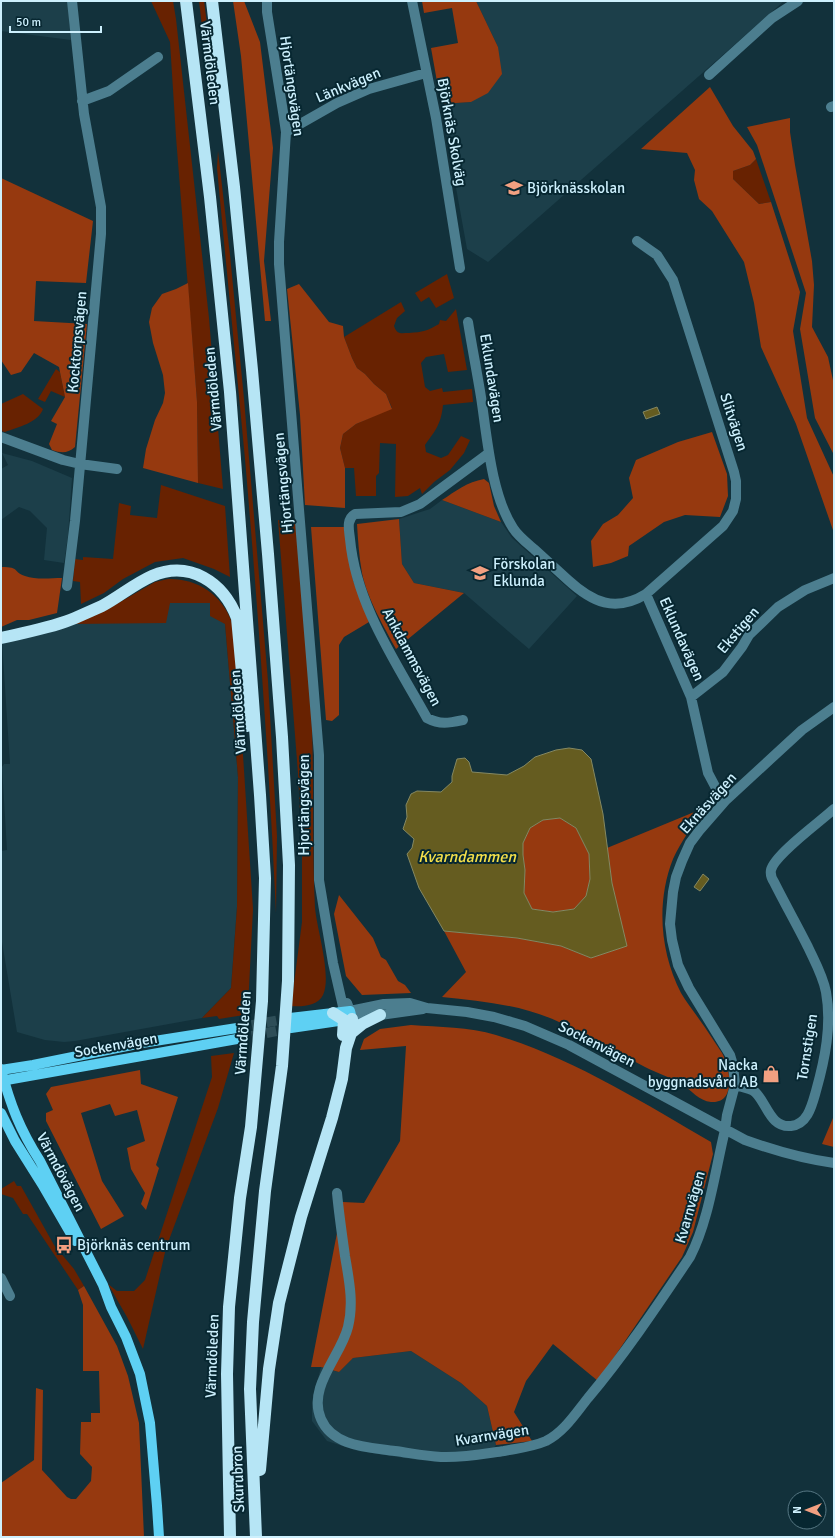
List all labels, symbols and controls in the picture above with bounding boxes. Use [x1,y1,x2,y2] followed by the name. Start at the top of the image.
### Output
[10,8,101,34] scale bar
[16,15,41,30] text: 50 m
[196,20,224,106] street label: Värmdöleden
[276,35,308,137] street label: Hjortängsvägen
[313,63,383,107] street label: Länkvägen
[434,76,470,188] street label: Björknäs Skolväg
[504,178,524,198] school or university icon: Björknässkolan
[527,179,625,197] place label: Björknässkolan
[64,290,90,394] street label: Kocktorpsvägen
[476,332,508,424] street label: Eklundavägen
[200,346,226,432] street label: Värmdöleden
[716,391,752,453] street label: Slitvägen
[270,432,296,534] street label: Hjortängsvägen
[493,555,556,590] place label: Förskolan Eklunda
[470,563,490,583] school or university icon: Förskolan Eklunda
[656,594,708,684] street label: Eklundavägen
[713,603,763,657] street label: Ekstigen
[379,605,445,709] street label: Ankdammsvägen
[226,669,250,755] street label: Värmdöleden
[295,754,313,856] street label: Hjortängsvägen
[676,769,740,837] street label: Eknäsvägen
[418,847,517,867] water label: Kvarndammen
[231,990,255,1076] street label: Värmdöleden
[793,1012,821,1082] street label: Tornstigen
[556,1017,638,1071] street label: Sockenvägen
[73,1029,159,1061] street label: Sockenvägen
[648,1056,758,1091] place label: Nacka byggnadsvård AB
[761,1064,781,1084] shop icon: Nacka byggnadsvård AB
[33,1130,89,1214] street label: Värmdövägen
[671,1169,709,1245] street label: Kvarnvägen
[54,1235,74,1255] bus stop icon: Björknäs centrum
[77,1236,190,1254] place label: Björknäs centrum
[202,1314,222,1398] street label: Värmdöleden
[454,1420,530,1450] street label: Kvarnvägen
[228,1445,248,1513] street label: Skurubron
[787,1490,827,1530] north arrow
[791,1506,804,1514] text: N

